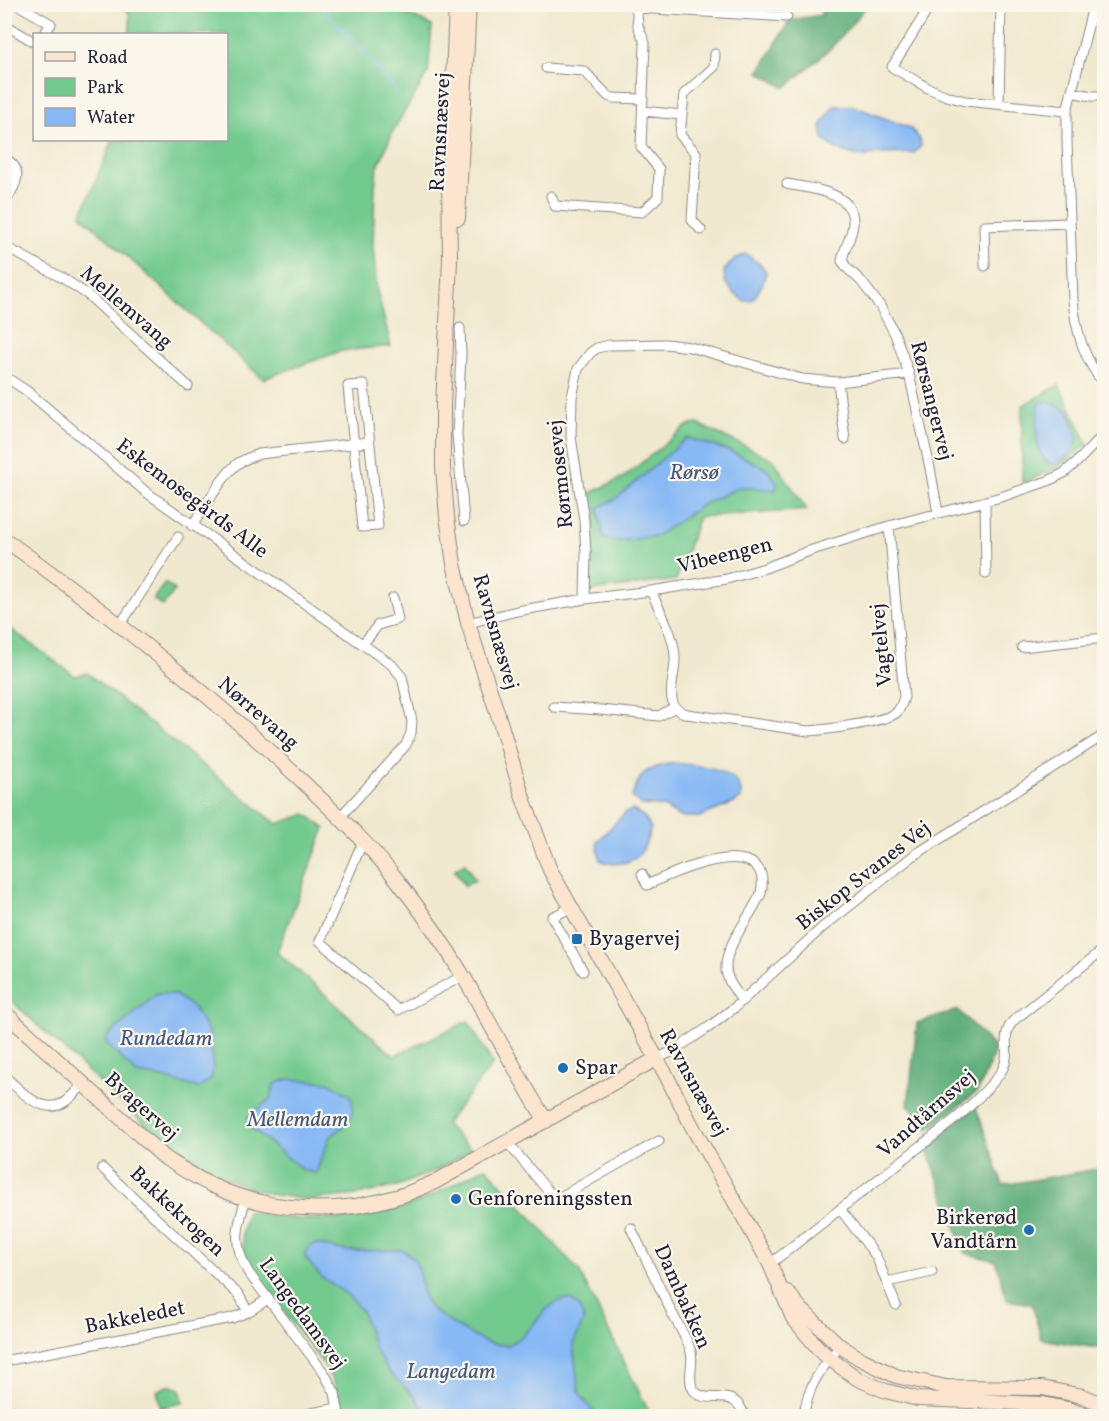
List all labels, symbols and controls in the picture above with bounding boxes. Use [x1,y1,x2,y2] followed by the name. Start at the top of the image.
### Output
[33,33,228,141] legend
[87,46,128,71] text: Road
[423,72,459,192] street label: Ravnsnæsvej
[87,76,124,101] text: Park
[87,106,135,131] text: Water
[73,260,179,356] street label: Mellemvang
[902,338,960,464] street label: Rørsangervej
[541,418,581,530] street label: Rørmosevej
[110,432,274,566] street label: Eskemosegårds Alle
[669,458,720,489] water label: Rørsø
[675,530,775,582] street label: Vibeengen
[465,571,525,693] street label: Ravnsnæsvej
[864,602,900,688] street label: Vagtelvej
[211,671,305,757] street label: Nørrevang
[791,814,937,938] street label: Biskop Svanes Vej
[589,925,680,954] place label: Byagervej
[570,932,584,946] marker: Byagervej
[120,1024,212,1055] water label: Rundedam
[651,1024,735,1142] street label: Ravnsnæsvej
[575,1054,618,1083] place label: Spar
[556,1061,570,1075] marker: Spar
[871,1063,983,1165] street label: Vandtårnsvej
[97,1066,185,1148] street label: Byagervej
[247,1105,349,1136] water label: Mellemdam
[123,1160,231,1264] street label: Bakkekrogen
[468,1185,633,1214] place label: Genforeningssten
[449,1192,463,1206] marker: Genforeningssten
[930,1204,1017,1257] place label: Birkerød Vandtårn
[1022,1223,1036,1237] marker: Birkerød Vandtårn
[646,1240,718,1354] street label: Dambakken
[252,1252,352,1376] street label: Langedamsvej
[82,1294,188,1342] street label: Bakkeledet
[406,1357,496,1388] water label: Langedam

